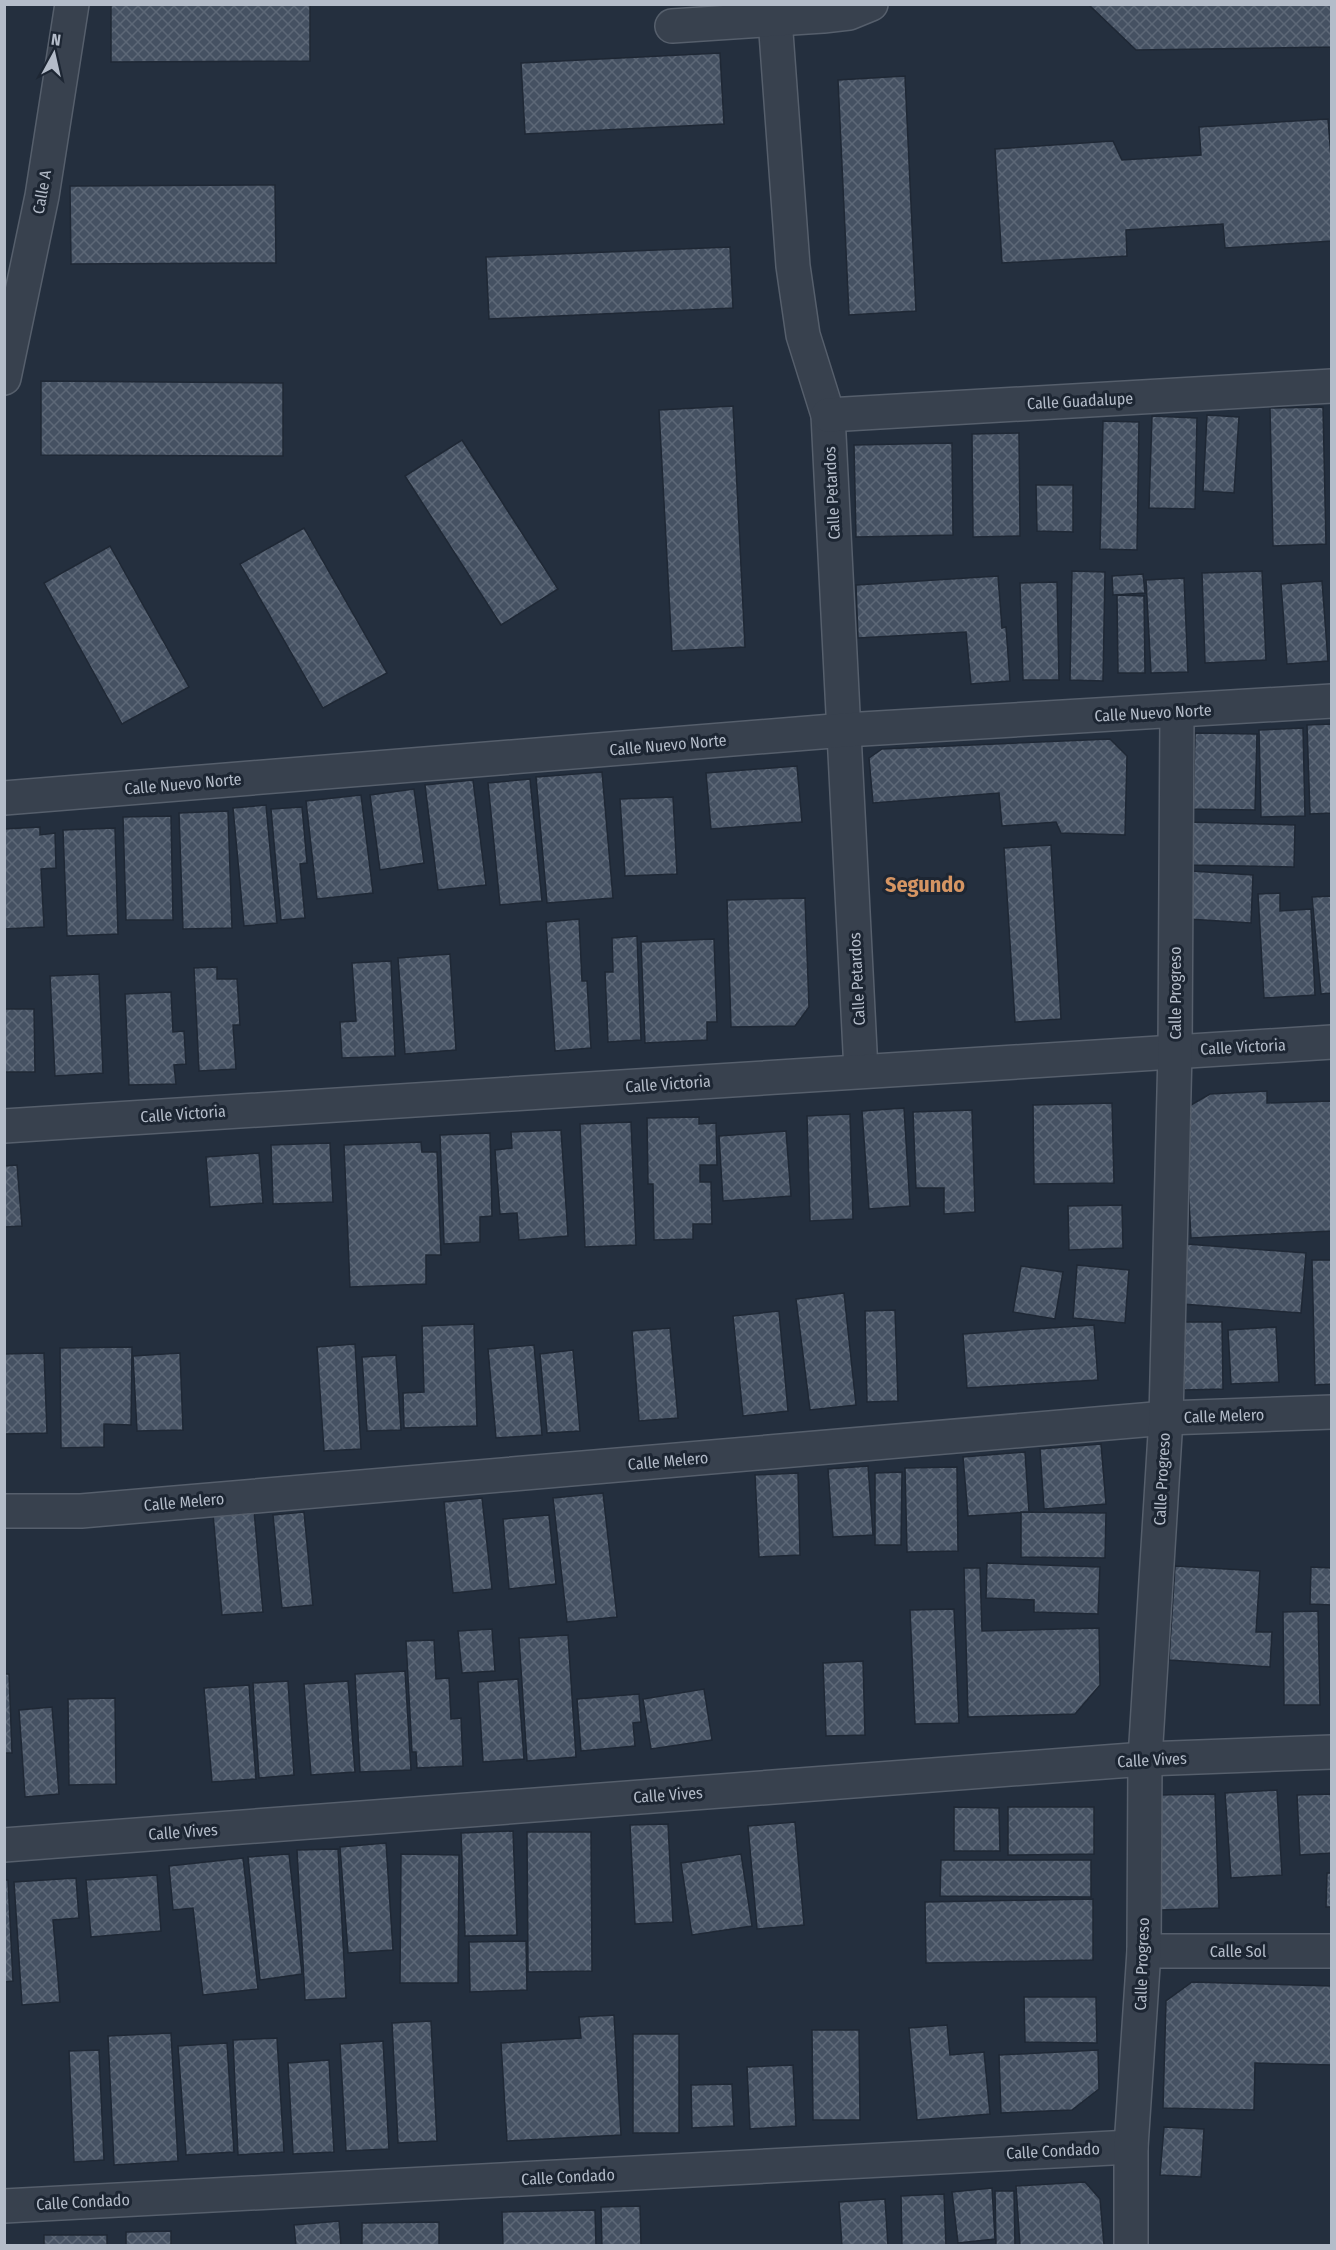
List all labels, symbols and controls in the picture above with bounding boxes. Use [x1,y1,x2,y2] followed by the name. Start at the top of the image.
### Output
[24,24,84,84] north arrow
[50,30,62,50] text: N
[29,168,55,215] street label: Calle A
[1026,389,1134,413] street label: Calle Guadalupe
[820,446,844,540] street label: Calle Petardos
[1094,700,1212,726] street label: Calle Nuevo Norte
[609,730,727,760] street label: Calle Nuevo Norte
[124,769,242,799] street label: Calle Nuevo Norte
[885,871,965,898] district label: Segundo
[845,932,869,1026] street label: Calle Petardos
[1166,946,1185,1040] street label: Calle Progreso
[1200,1035,1286,1059] street label: Calle Victoria
[625,1072,711,1096] street label: Calle Victoria
[140,1102,226,1126] street label: Calle Victoria
[1183,1405,1265,1427] street label: Calle Melero
[1150,1432,1174,1526] street label: Calle Progreso
[627,1448,709,1474] street label: Calle Melero
[143,1489,225,1515] street label: Calle Melero
[1117,1749,1187,1771] street label: Calle Vives
[633,1783,704,1807] street label: Calle Vives
[148,1820,219,1844] street label: Calle Vives
[1131,1917,1153,2011] street label: Calle Progreso
[1210,1942,1266,1961] street label: Calle Sol
[1006,2139,1100,2163] street label: Calle Condado
[521,2165,615,2189] street label: Calle Condado
[36,2190,130,2214] street label: Calle Condado

